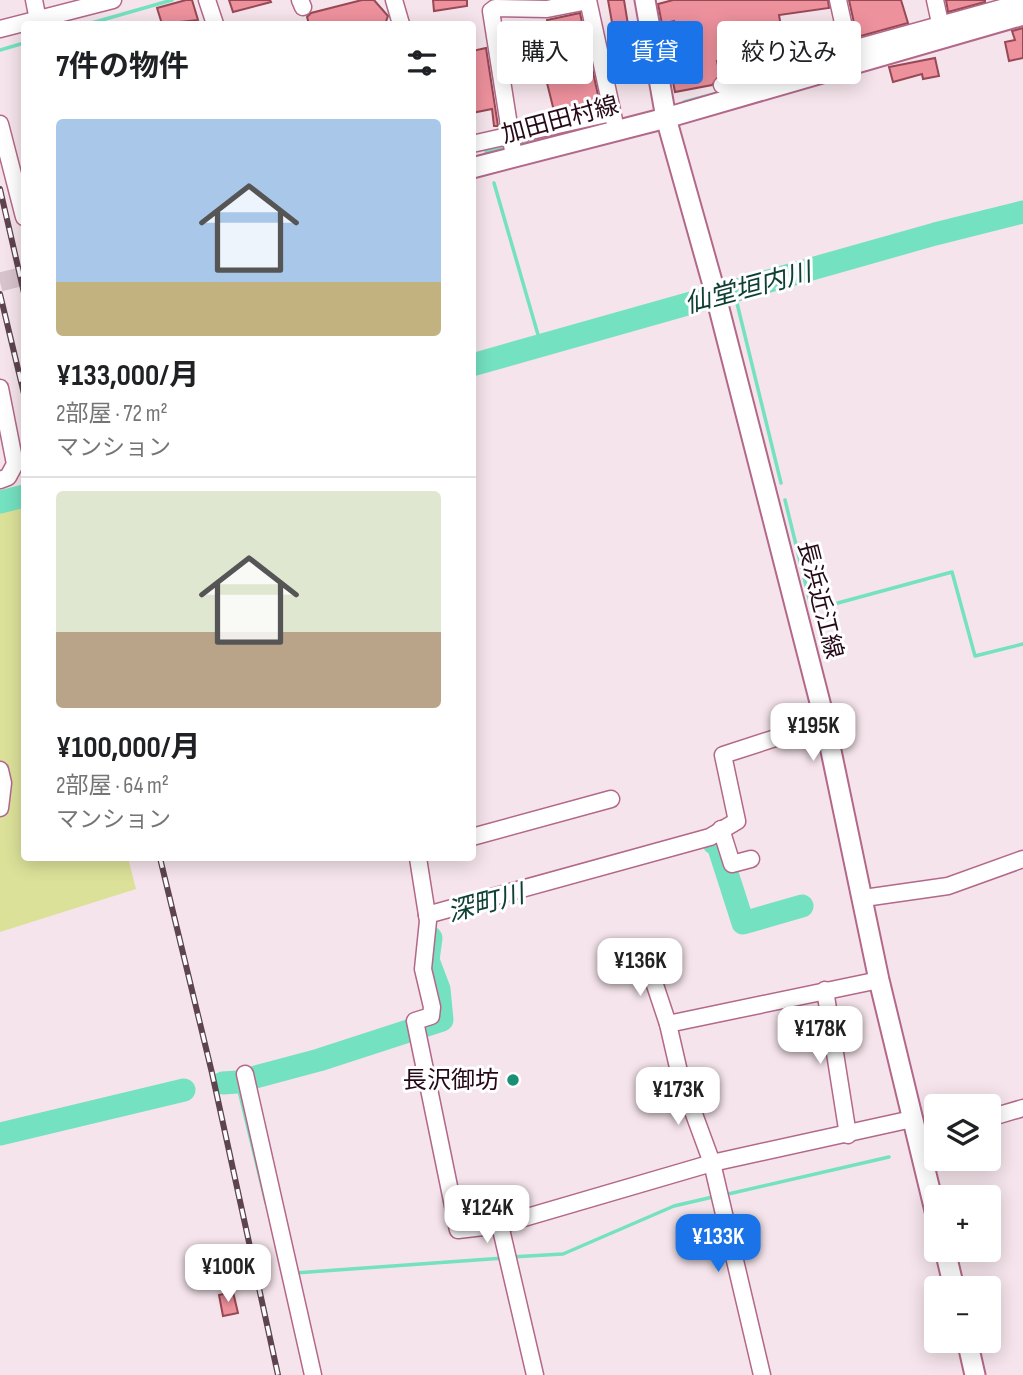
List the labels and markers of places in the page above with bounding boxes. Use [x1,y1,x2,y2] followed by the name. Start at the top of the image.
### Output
[764,704,862,763] pin: ¥195K
[591,939,689,998] pin: ¥136K
[771,1006,869,1066] pin: ¥178K
[403,1066,499,1095] place label: 長沢御坊
[629,1068,727,1127] pin: ¥173K
[505,1072,521,1088] marker: 長沢御坊
[438,1186,536,1245] pin: ¥124K
[669,1214,767,1274] pin: ¥133K
[179,1244,277,1304] pin: ¥100K

